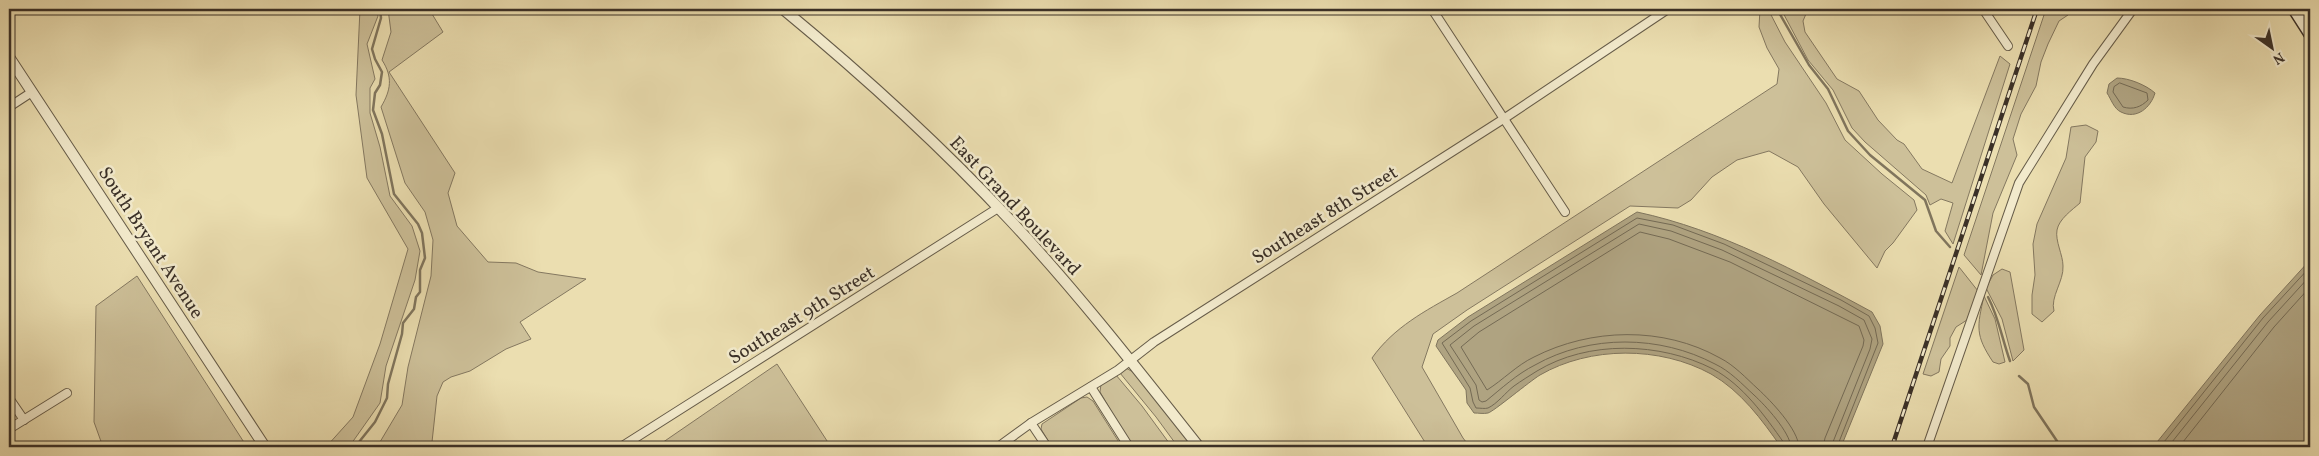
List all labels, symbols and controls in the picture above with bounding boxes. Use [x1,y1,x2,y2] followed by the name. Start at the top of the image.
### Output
[2246,22,2296,72] north arrow
[2269,47,2288,68] text: N
[943,131,1086,282] street label: East Grand Boulevard
[1247,160,1403,271] street label: Southeast 8th Street
[91,162,209,324] street label: South Bryant Avenue
[724,260,880,371] street label: Southeast 9th Street

